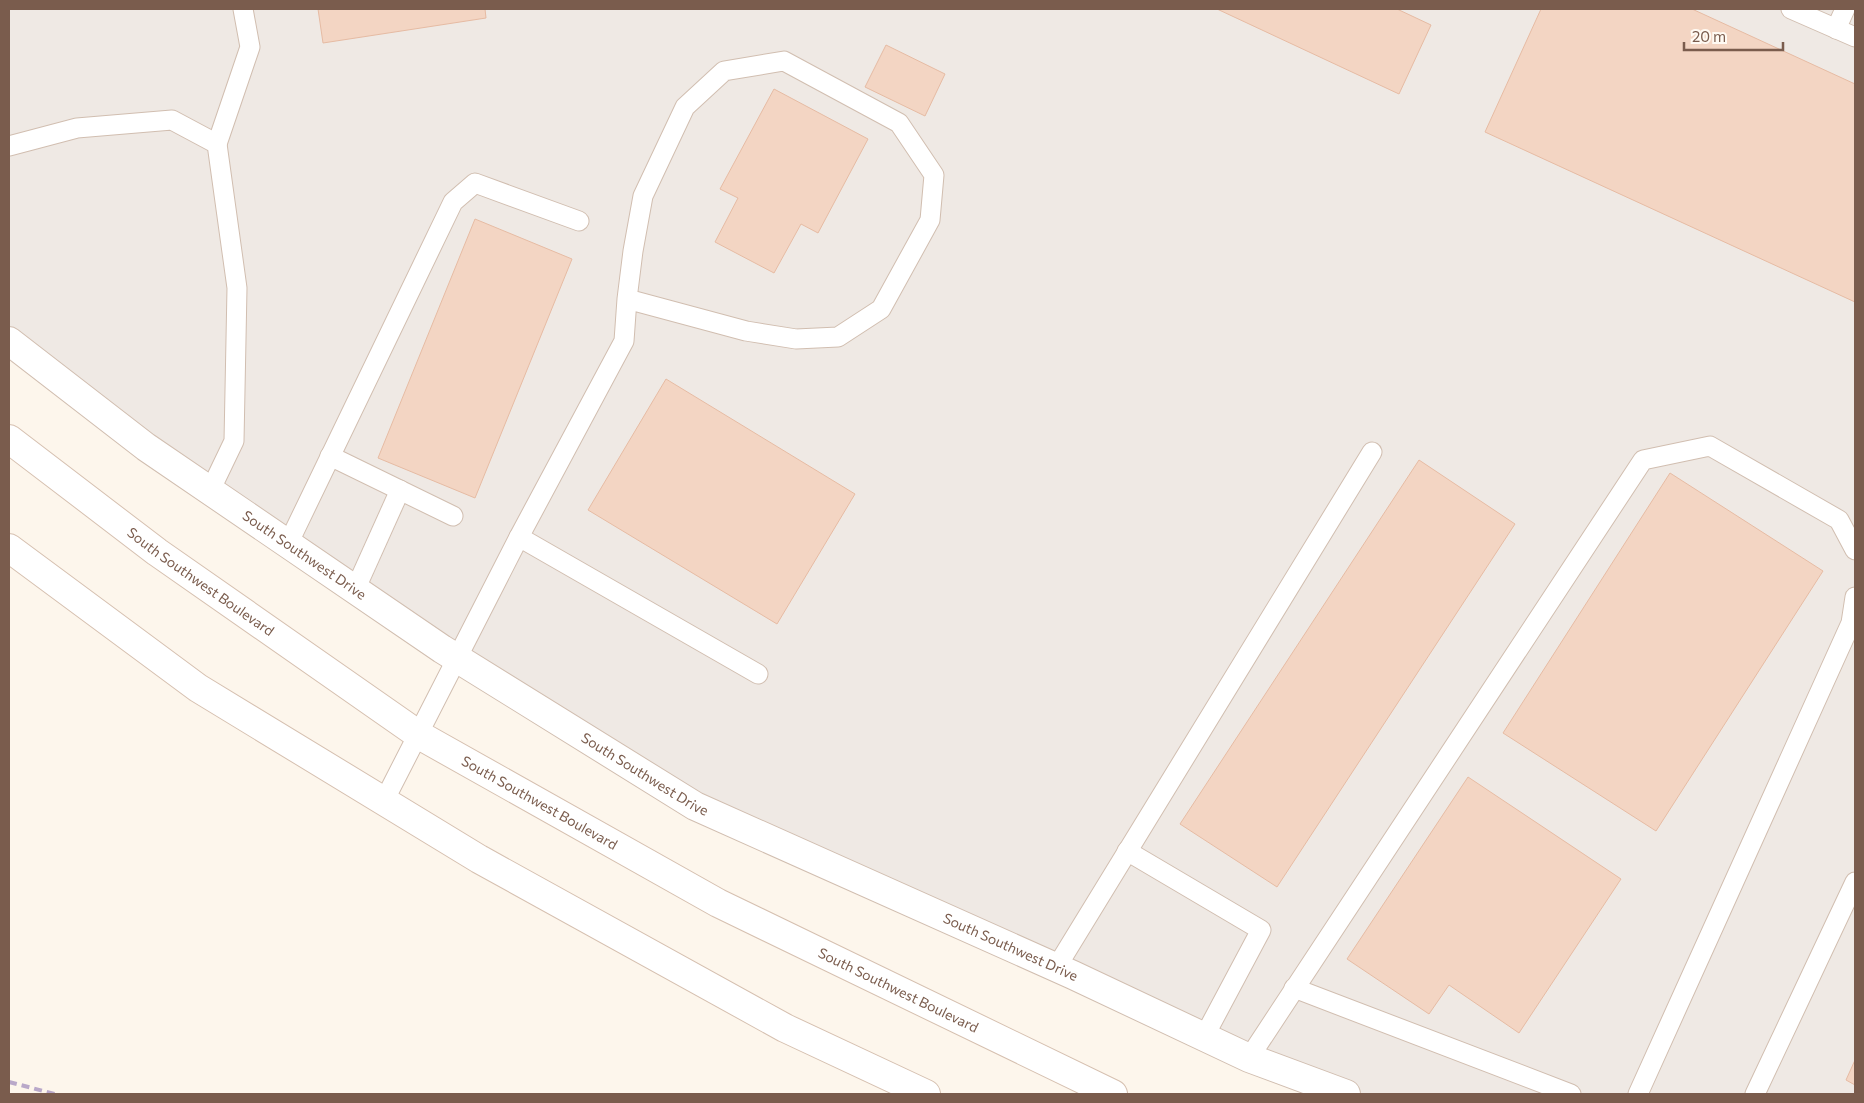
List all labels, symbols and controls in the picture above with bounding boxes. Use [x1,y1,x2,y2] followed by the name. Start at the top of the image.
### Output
[1684,20,1783,52] scale bar
[1692,27,1726,45] text: 20 m
[240,507,370,603] street label: South Southwest Drive
[124,524,278,639] street label: South Southwest Boulevard
[578,729,711,819] street label: South Southwest Drive
[459,752,621,853] street label: South Southwest Boulevard
[941,909,1081,984] street label: South Southwest Drive
[816,944,981,1036] street label: South Southwest Boulevard

